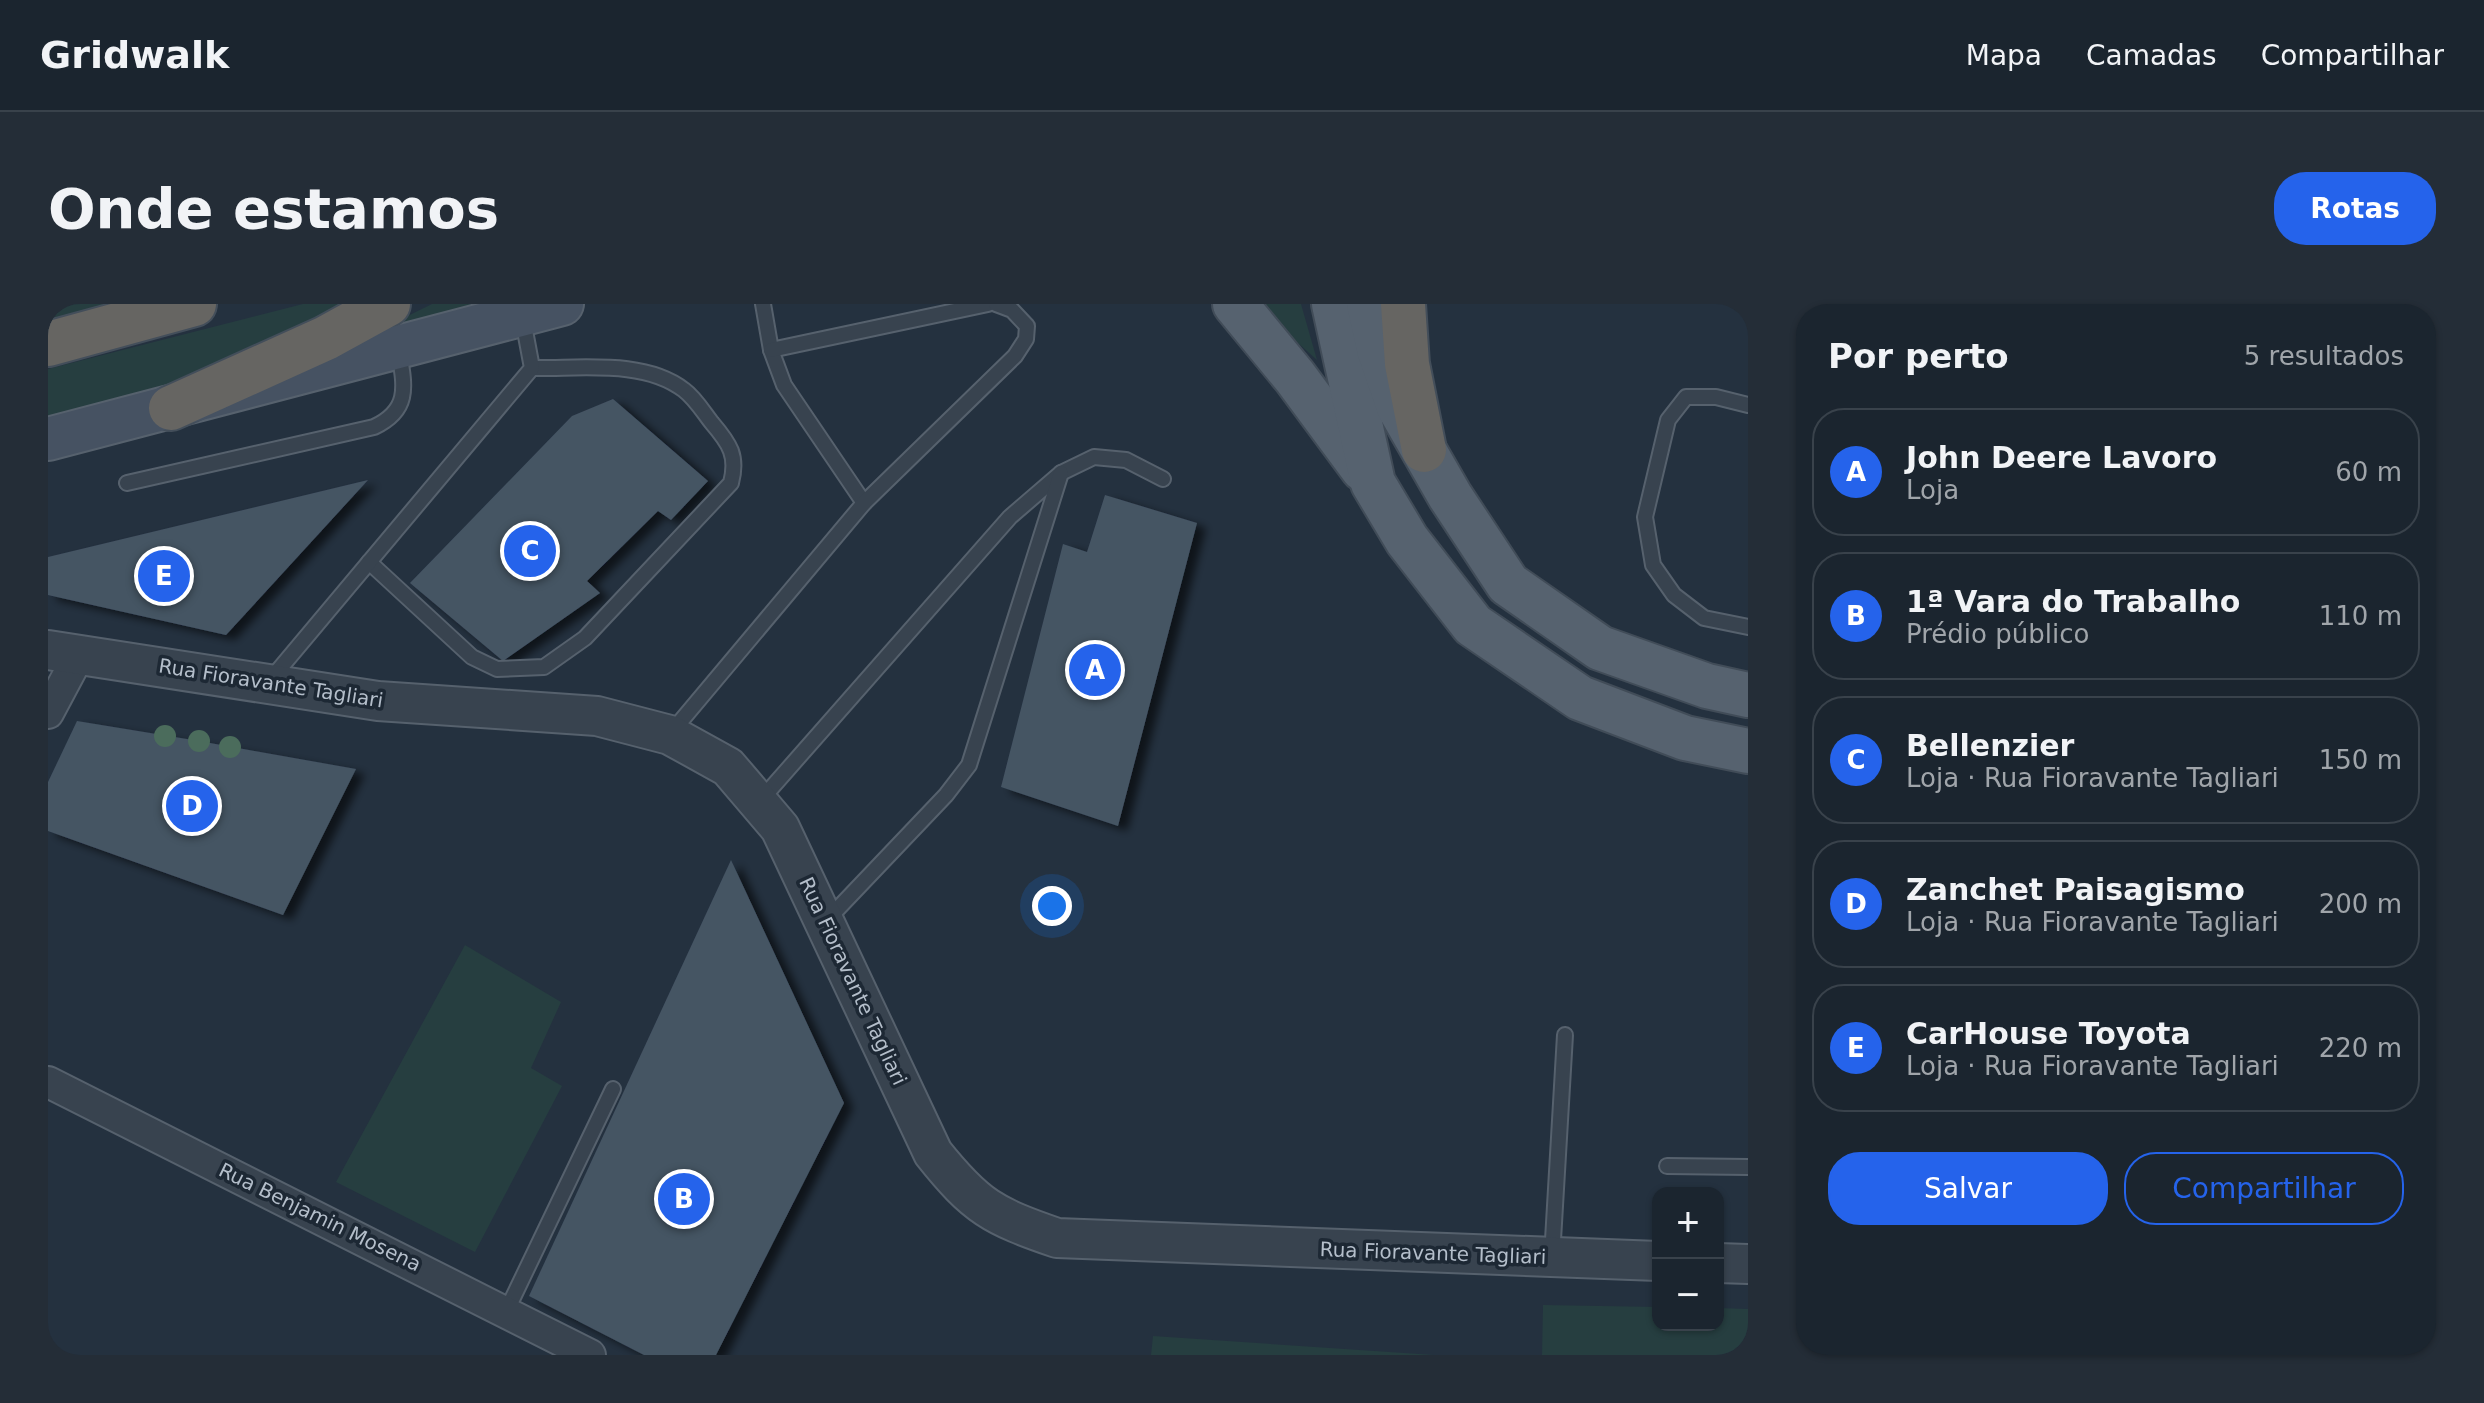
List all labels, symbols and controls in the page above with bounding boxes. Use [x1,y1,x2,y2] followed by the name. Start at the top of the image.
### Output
[40,33,229,77] text: Gridwalk
[1966,39,2042,72] text: Mapa
[2086,39,2217,72] text: Camadas
[2261,39,2444,72] text: Compartilhar
[2274,172,2436,245] button: Rotas
[48,176,499,241] text: Onde estamos
[1828,336,2009,376] text: Por perto
[2244,341,2404,371] text: 5 resultados
[1906,440,2217,475] text: John Deere Lavoro
[1846,457,1866,487] text: A
[2335,457,2402,487] text: 60 m
[1906,475,1959,505] text: Loja
[504,521,556,581] pin: C
[138,546,190,606] pin: E
[1906,584,2240,619] text: 1ª Vara do Trabalho
[1846,601,1866,631] text: B
[2319,601,2402,631] text: 110 m
[1906,619,2089,649] text: Prédio público
[1069,640,1121,700] pin: A
[157,653,385,713] street label: Rua Fioravante Tagliari
[1906,728,2074,763] text: Bellenzier
[1846,745,1866,775] text: C
[2319,745,2402,775] text: 150 m
[1906,763,2279,793] text: Loja · Rua Fioravante Tagliari
[166,776,218,836] pin: D
[1906,872,2245,907] text: Zanchet Paisagismo
[794,873,912,1089] street label: Rua Fioravante Tagliari
[1032,886,1072,926] your location
[1845,889,1867,919] text: D
[2319,889,2402,919] text: 200 m
[1906,907,2279,937] text: Loja · Rua Fioravante Tagliari
[1906,1016,2191,1051] text: CarHouse Toyota
[1847,1033,1865,1063] text: E
[2319,1033,2402,1063] text: 220 m
[1906,1051,2279,1081] text: Loja · Rua Fioravante Tagliari
[1828,1152,2108,1225] button: Salvar
[2124,1152,2404,1225] button: Compartilhar
[215,1158,425,1276] street label: Rua Benjamin Mosena
[658,1169,710,1229] pin: B
[1652,1187,1724,1331] map controls
[1652,1187,1724,1259] button: +
[1319,1237,1547,1269] street label: Rua Fioravante Tagliari
[1652,1259,1724,1331] button: −

